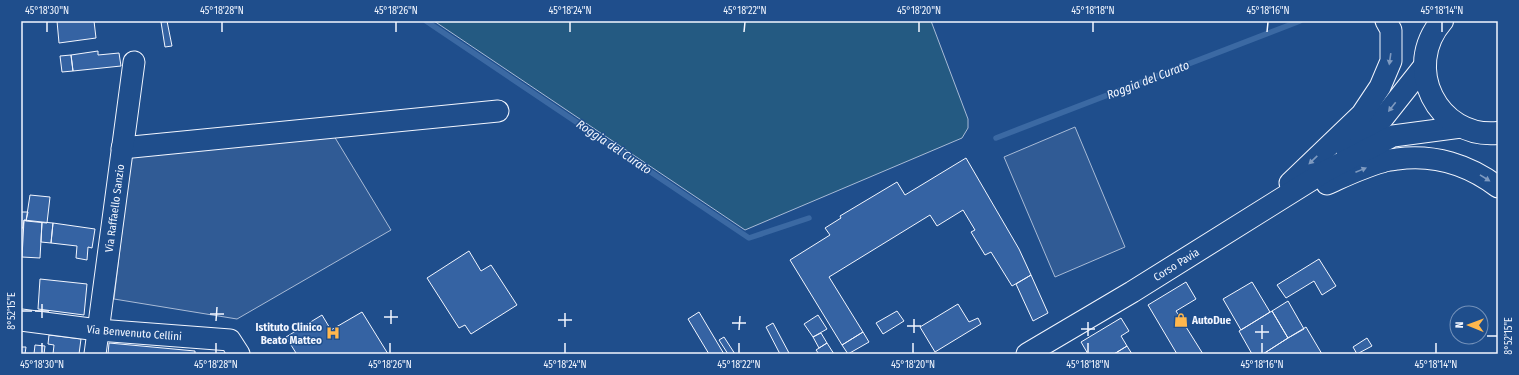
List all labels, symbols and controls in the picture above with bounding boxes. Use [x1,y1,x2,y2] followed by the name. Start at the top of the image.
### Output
[25,5,69,17] text: 45°18'30"N
[200,5,244,17] text: 45°18'28"N
[374,5,418,17] text: 45°18'26"N
[548,5,592,17] text: 45°18'24"N
[723,5,767,17] text: 45°18'22"N
[897,5,941,17] text: 45°18'20"N
[1071,5,1115,17] text: 45°18'18"N
[1246,5,1290,17] text: 45°18'16"N
[1421,5,1463,17] text: 45°18'14"N
[1387,52,1393,65] one-way arrow
[1105,58,1191,102] water label: Roggia del Curato
[1388,102,1396,113] one-way arrow
[574,117,654,177] water label: Roggia del Curato
[1308,155,1318,165] one-way arrow
[103,163,127,253] street label: Via Raffaello Sanzio
[1355,166,1367,172] one-way arrow
[1480,174,1490,182] one-way arrow
[1151,246,1202,284] street label: Corso Pavia
[6,292,18,330] text: 8°52'15"E
[1449,305,1489,345] north arrow
[1173,312,1189,328] shop icon: AutoDue
[1191,314,1231,327] place label: AutoDue
[1503,317,1515,355] text: 8°52'15"E
[256,321,322,347] place label: Istituto Clinico Beato Matteo
[1453,321,1466,328] text: N
[86,323,182,343] street label: Via Benvenuto Cellini
[325,325,341,341] hospital icon: Istituto Clinico Beato Matteo
[20,359,64,371] text: 45°18'30"N
[194,359,238,371] text: 45°18'28"N
[368,359,412,371] text: 45°18'26"N
[543,359,587,371] text: 45°18'24"N
[717,359,761,371] text: 45°18'22"N
[891,359,935,371] text: 45°18'20"N
[1066,359,1110,371] text: 45°18'18"N
[1240,359,1284,371] text: 45°18'16"N
[1415,359,1457,371] text: 45°18'14"N

